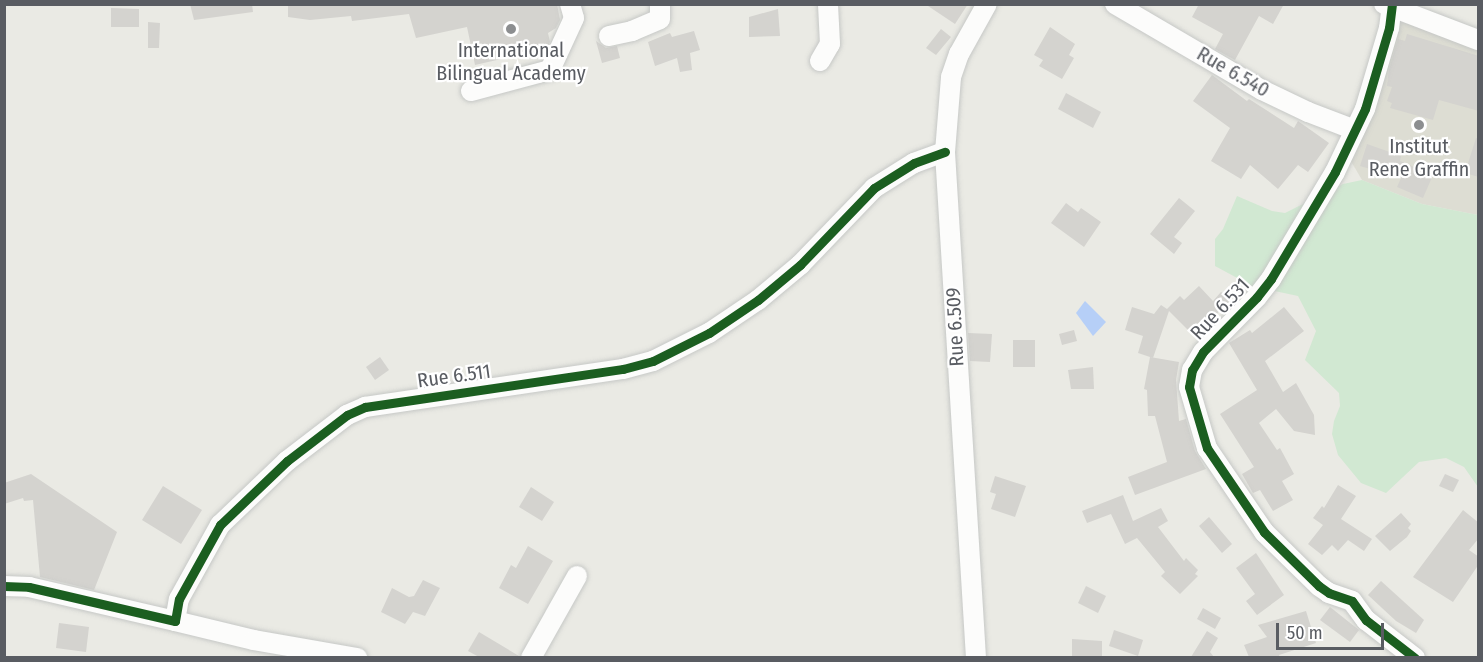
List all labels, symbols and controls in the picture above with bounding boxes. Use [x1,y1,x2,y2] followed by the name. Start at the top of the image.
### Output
[504,22,518,36] marker: International Bilingual Academy
[436,38,586,85] place label: International Bilingual Academy
[1193,42,1273,102] street label: Rue 6.540
[1412,118,1426,132] marker: Institut Rene Graffin
[1369,134,1469,181] place label: Institut Rene Graffin
[1185,273,1255,345] street label: Rue 6.531
[941,287,969,367] street label: Rue 6.509
[416,359,492,393] street label: Rue 6.511
[1279,611,1387,649] scale bar
[1287,622,1323,644] text: 50 m

